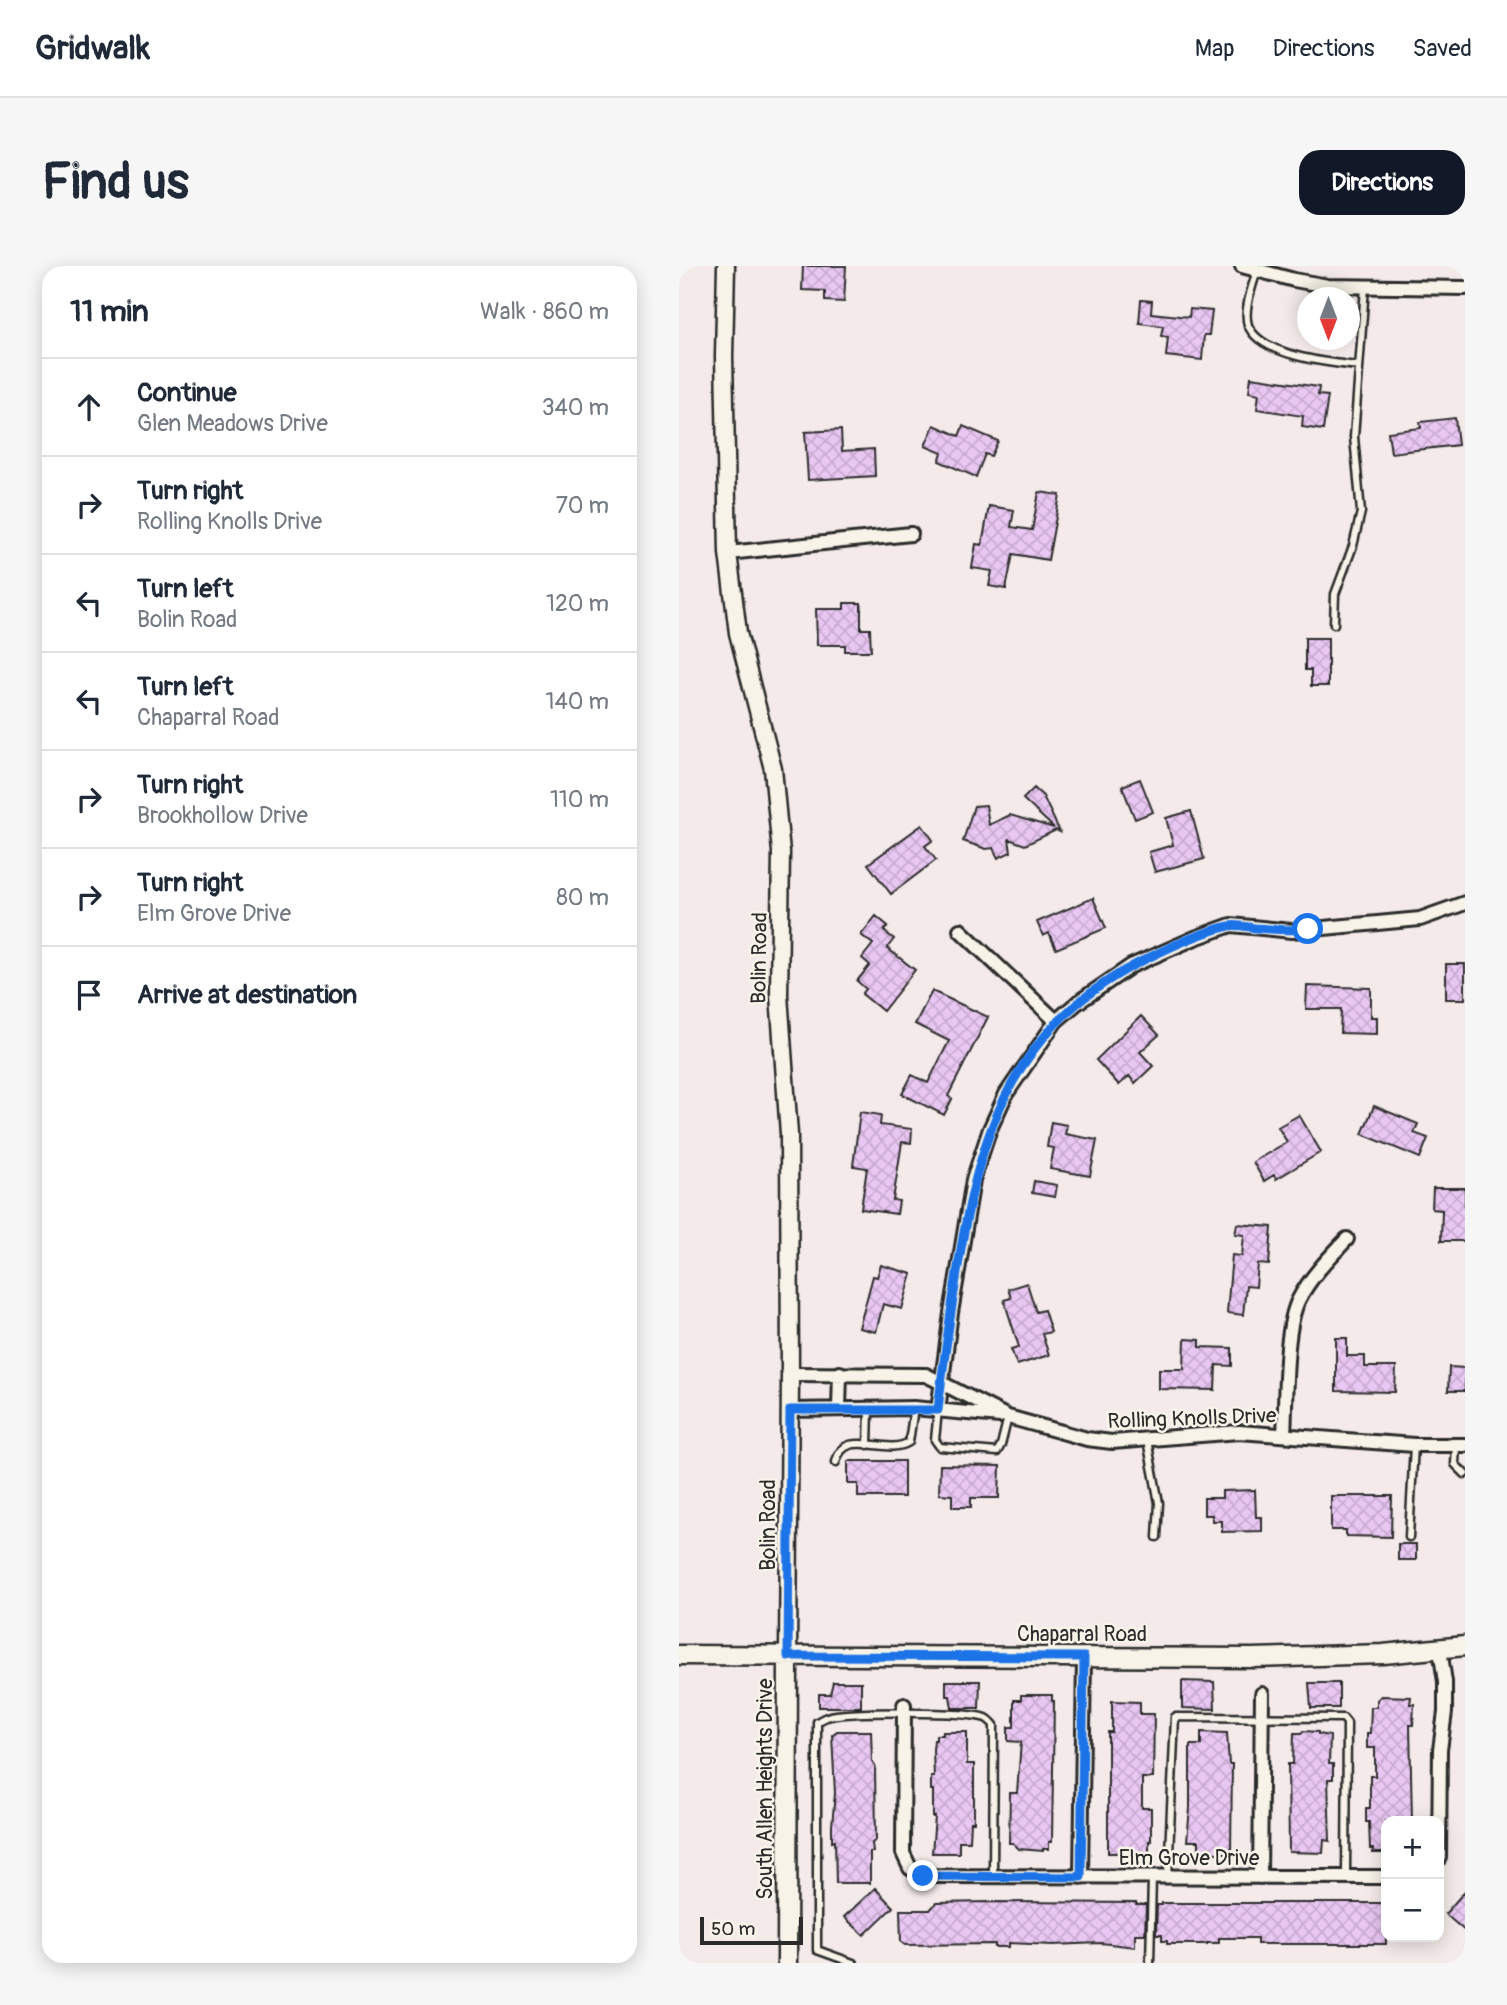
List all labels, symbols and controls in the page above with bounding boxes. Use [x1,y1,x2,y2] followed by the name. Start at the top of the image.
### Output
[35,28,150,69] text: Gridwalk
[1195,34,1235,63] text: Map
[1273,34,1374,63] text: Directions
[1412,34,1472,63] text: Saved
[1299,150,1465,215] button: Directions
[42,152,189,213] text: Find us
[1297,287,1360,350] north arrow
[70,293,149,330] text: 11 min
[480,297,609,326] text: Walk · 860 m
[137,377,237,409] text: Continue
[70,388,108,426] icon: ahead
[542,393,609,422] text: 340 m
[137,409,328,438] text: Glen Meadows Drive
[137,475,243,507] text: Turn right
[70,486,108,524] icon: right
[556,491,609,520] text: 70 m
[137,507,322,536] text: Rolling Knolls Drive
[137,573,233,605] text: Turn left
[70,584,108,622] icon: left
[546,589,609,618] text: 120 m
[137,605,237,634] text: Bolin Road
[137,671,233,703] text: Turn left
[70,682,108,720] icon: left
[546,687,609,716] text: 140 m
[137,703,279,732] text: Chaparral Road
[137,769,243,801] text: Turn right
[70,780,108,818] icon: right
[550,785,609,814] text: 110 m
[137,801,308,830] text: Brookhollow Drive
[137,867,243,899] text: Turn right
[70,878,108,916] icon: right
[556,883,609,912] text: 80 m
[137,899,291,928] text: Elm Grove Drive
[745,912,774,1004] street label: Bolin Road
[1292,913,1323,944] route start
[70,976,108,1014] icon: arrive
[137,979,357,1011] text: Arrive at destination
[1107,1402,1278,1435] street label: Rolling Knolls Drive
[755,1479,782,1571] street label: Bolin Road
[1017,1621,1147,1648] street label: Chaparral Road
[752,1678,779,1900] street label: South Allen Heights Drive
[1381,1816,1444,1942] map controls
[1381,1816,1444,1879] button: +
[1119,1845,1260,1872] street label: Elm Grove Drive
[907,1860,938,1891] route end
[1381,1879,1444,1942] button: −
[700,1914,803,1946] scale bar
[711,1917,755,1941] text: 50 m

